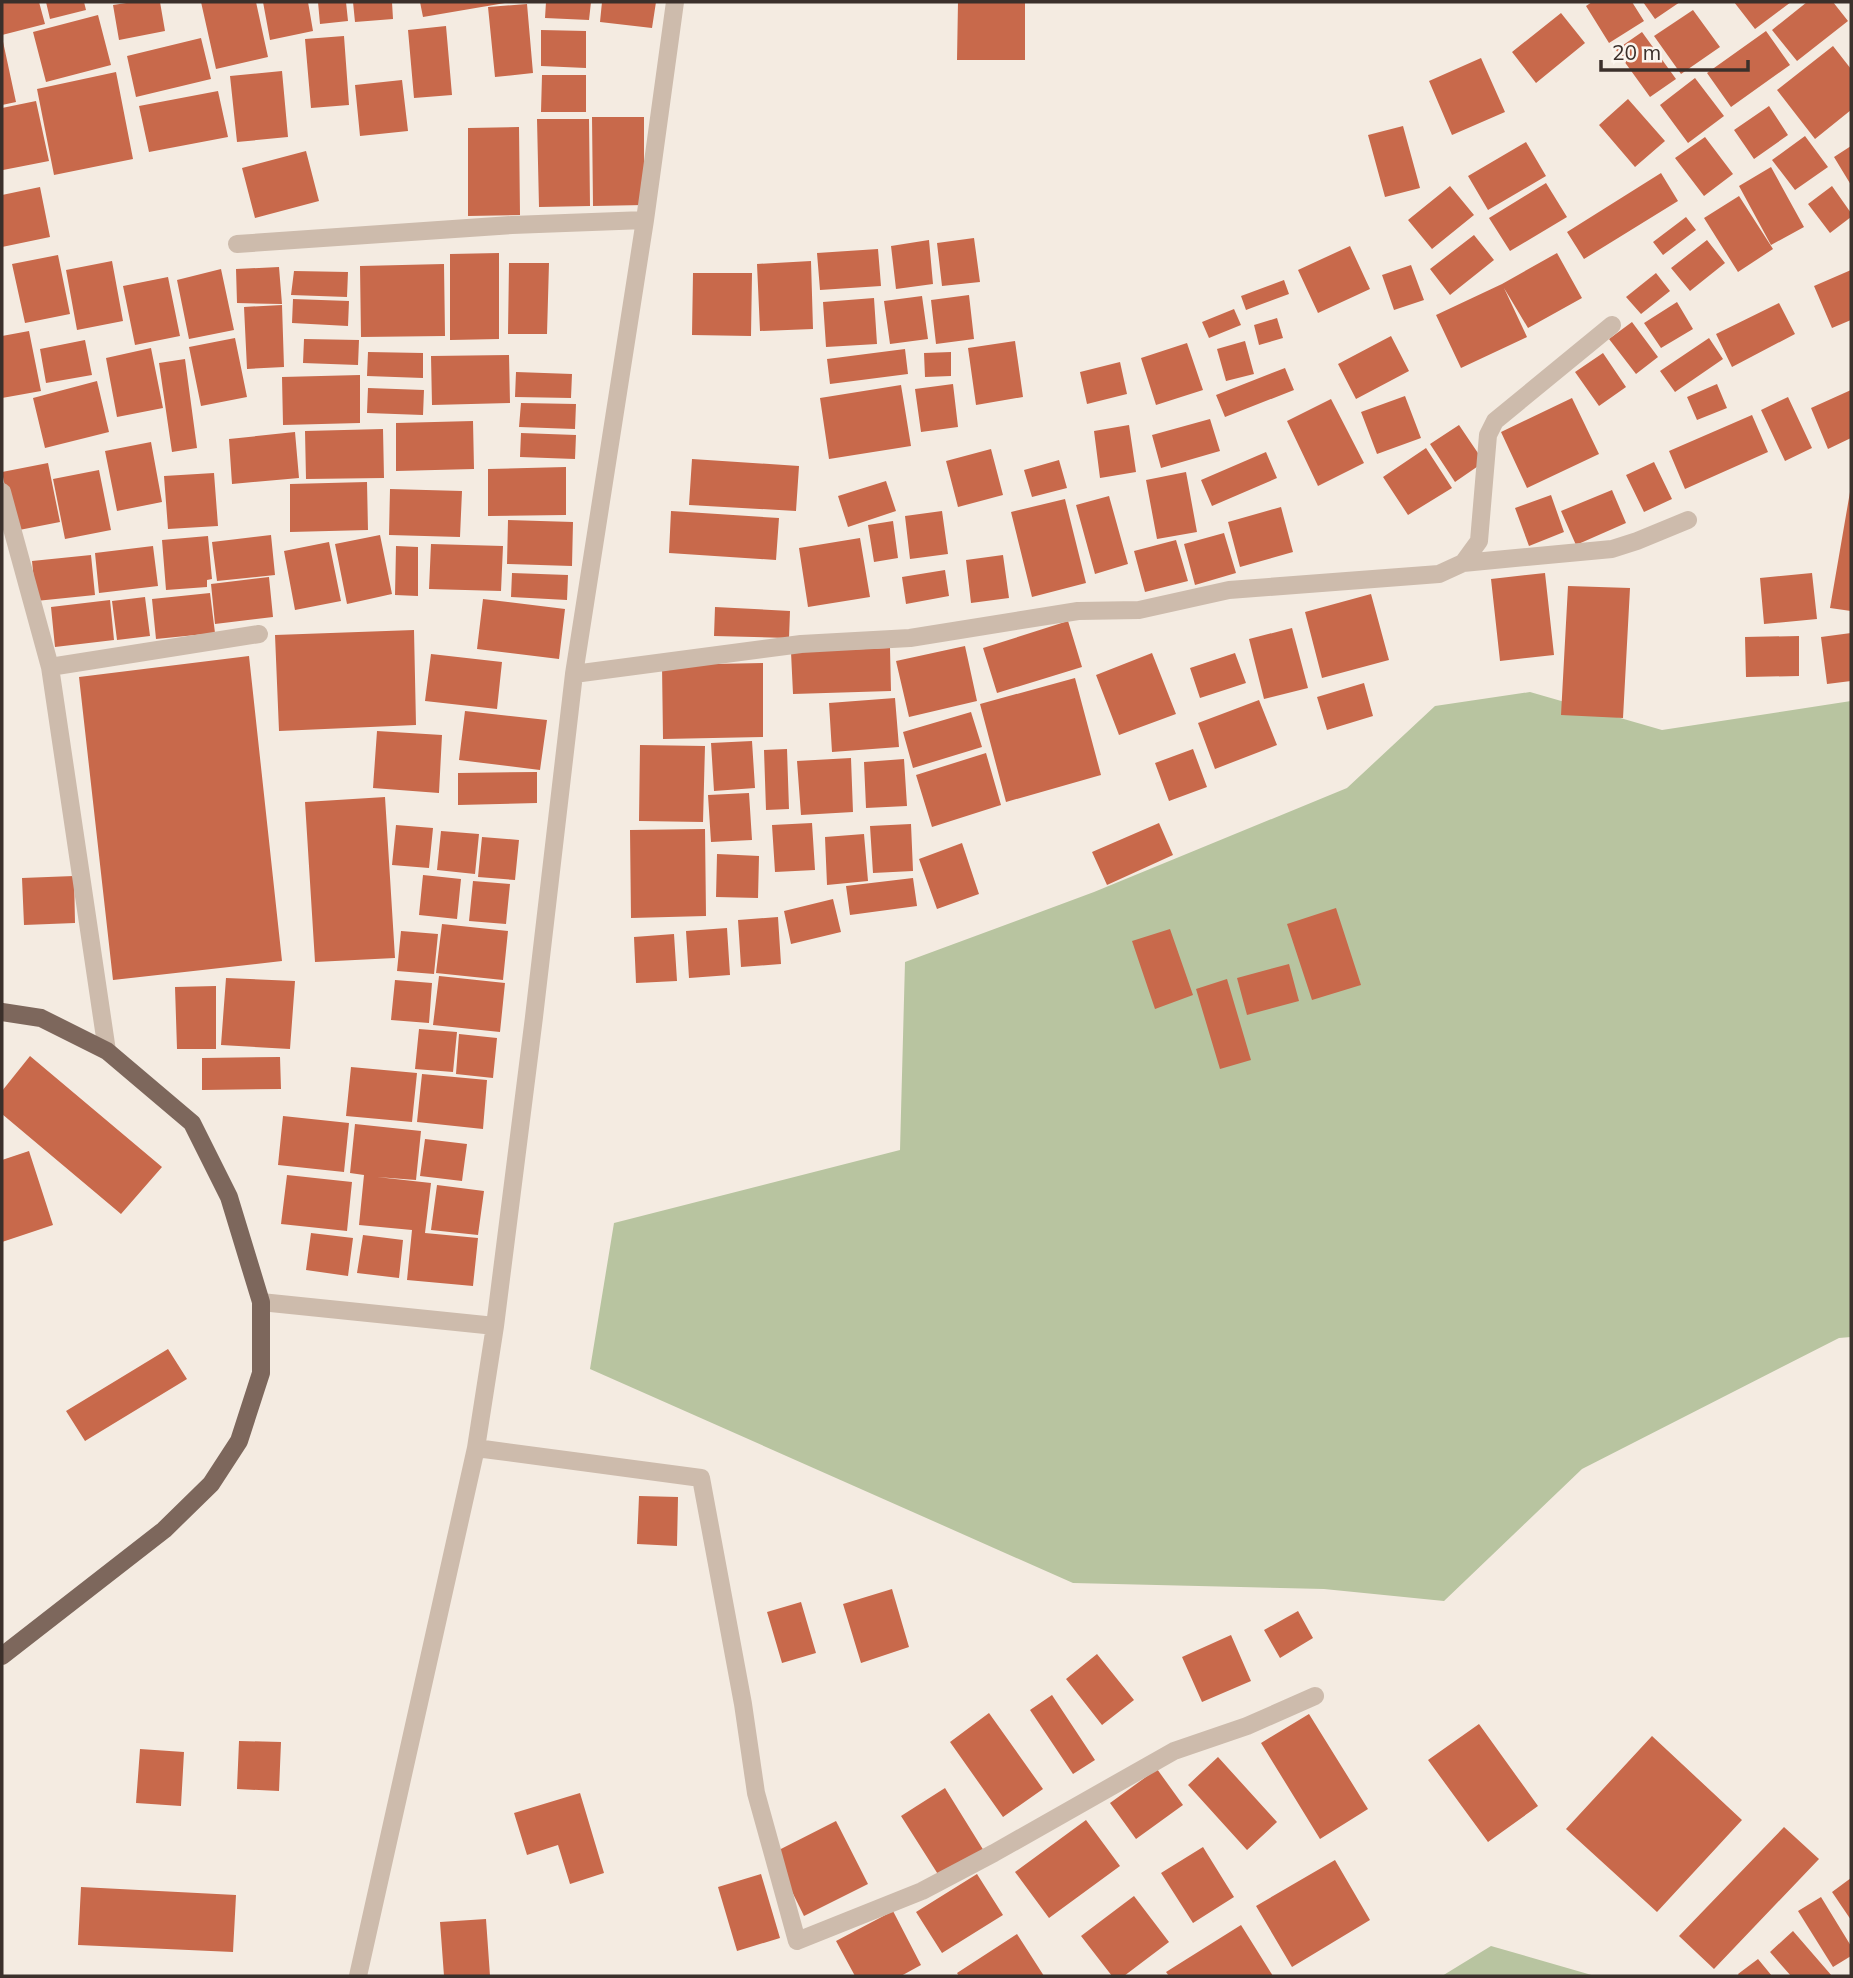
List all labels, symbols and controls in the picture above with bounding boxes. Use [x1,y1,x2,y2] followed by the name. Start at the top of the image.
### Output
[1601,28,1748,72] scale bar
[1612,39,1661,65] text: 20 m

